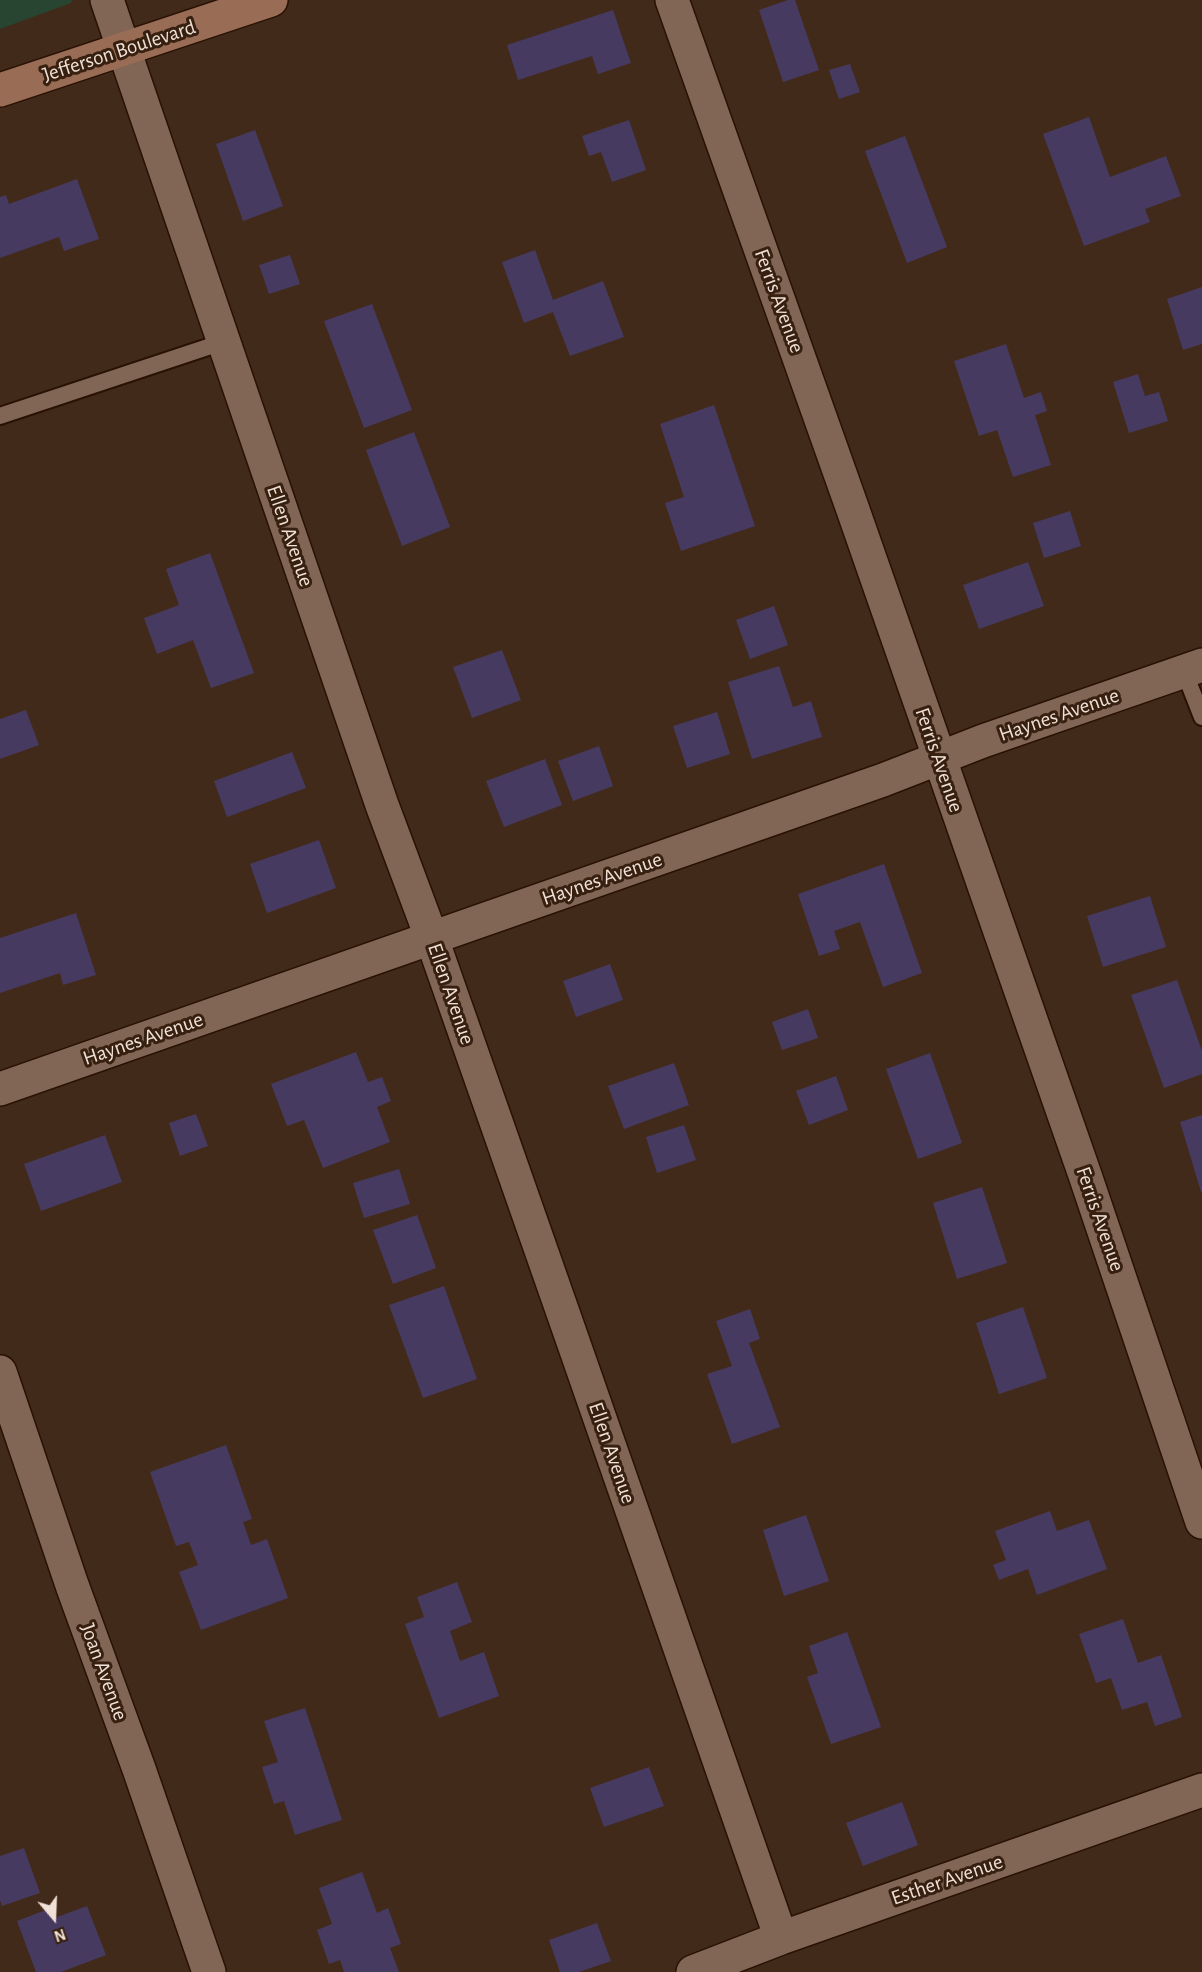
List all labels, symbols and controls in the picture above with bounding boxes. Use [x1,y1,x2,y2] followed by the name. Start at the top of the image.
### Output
[39,14,199,88] street label: Jefferson Boulevard
[748,245,810,357] street label: Ferris Avenue
[261,482,319,590] street label: Ellen Avenue
[996,683,1122,747] street label: Haynes Avenue
[909,704,969,816] street label: Ferris Avenue
[539,847,665,911] street label: Haynes Avenue
[422,940,480,1048] street label: Ellen Avenue
[80,1007,206,1071] street label: Haynes Avenue
[1070,1163,1130,1275] street label: Ferris Avenue
[583,1399,641,1507] street label: Ellen Avenue
[75,1620,133,1724] street label: Joan Avenue
[888,1849,1006,1911] street label: Esther Avenue
[24,1888,84,1948] north arrow
[52,1926,68,1944] text: N

